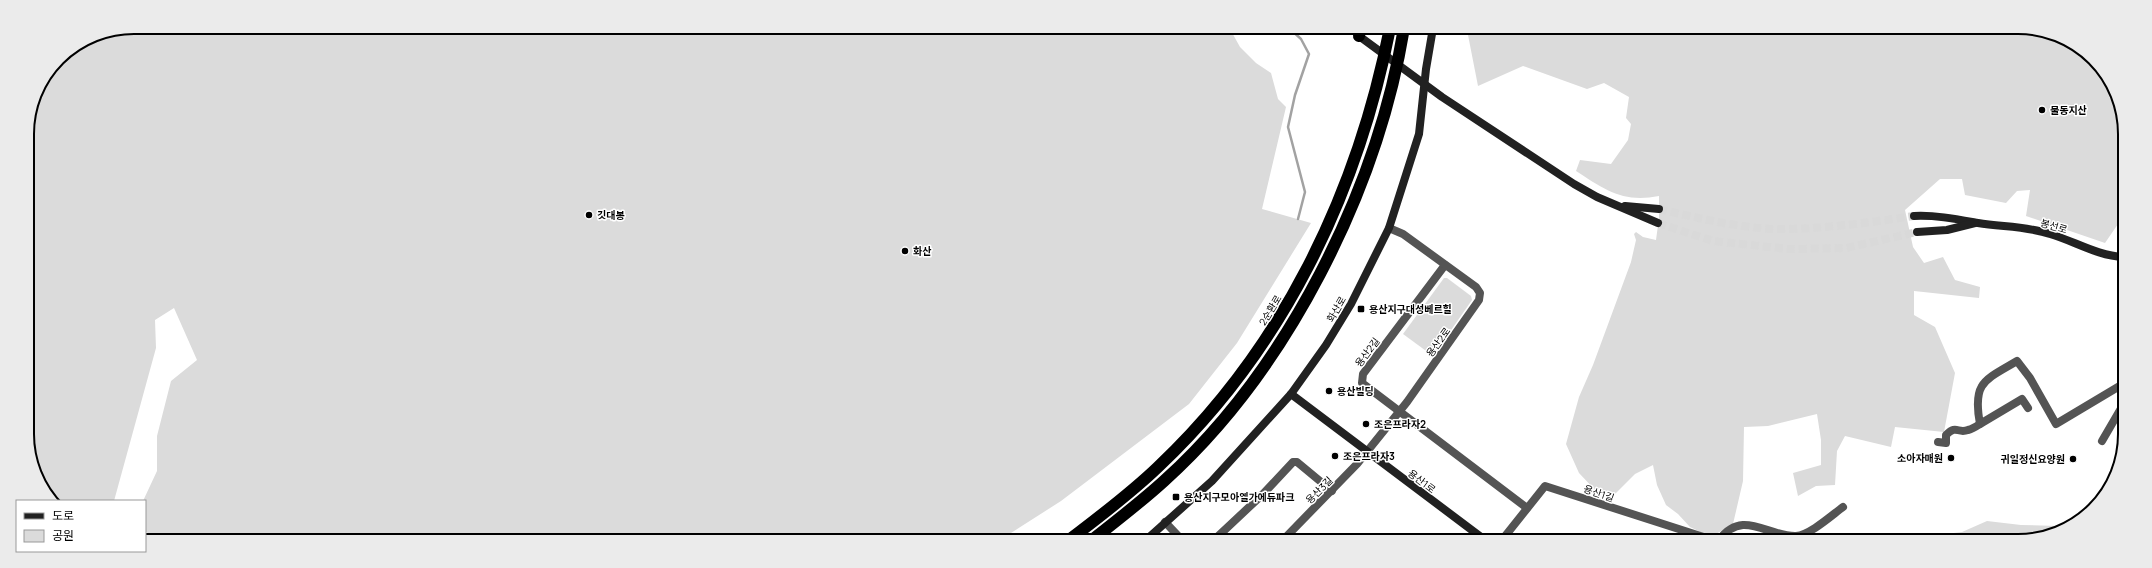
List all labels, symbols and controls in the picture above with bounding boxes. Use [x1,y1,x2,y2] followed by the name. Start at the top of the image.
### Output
[2050,103,2087,117] place label: 물동지산
[2037,105,2047,115] marker: 물동지산
[597,208,625,222] place label: 깃대봉
[584,210,594,220] marker: 깃대봉
[2039,215,2069,237] street label: 봉선로
[913,244,931,258] place label: 화산
[900,246,910,256] marker: 화산
[1255,292,1285,328] street label: 2순환로
[1323,294,1349,324] street label: 화산로
[1369,302,1452,316] place label: 용산지구대성베르힐
[1356,304,1366,314] marker: 용산지구대성베르힐
[1423,324,1453,360] street label: 용산2로
[1351,334,1383,370] street label: 용산2길
[1337,384,1374,398] place label: 용산빌딩
[1324,386,1334,396] marker: 용산빌딩
[1374,417,1426,431] place label: 조은프라자2
[1361,419,1371,429] marker: 조은프라자2
[1343,449,1395,463] place label: 조은프라자3
[1330,451,1340,461] marker: 조은프라자3
[1897,451,1943,465] place label: 소아자매원
[2001,452,2065,466] place label: 귀일정신요양원
[1946,453,1956,463] marker: 소아자매원
[2068,454,2078,464] marker: 귀일정신요양원
[1405,466,1439,496] street label: 용산1로
[1302,473,1336,507] street label: 용산3길
[1582,481,1616,505] street label: 용산1길
[1184,490,1294,504] place label: 용산지구모아엘가에듀파크
[1171,492,1181,502] marker: 용산지구모아엘가에듀파크
[16,500,146,552] legend
[52,507,74,524] text: 도로
[52,527,74,544] text: 공원

